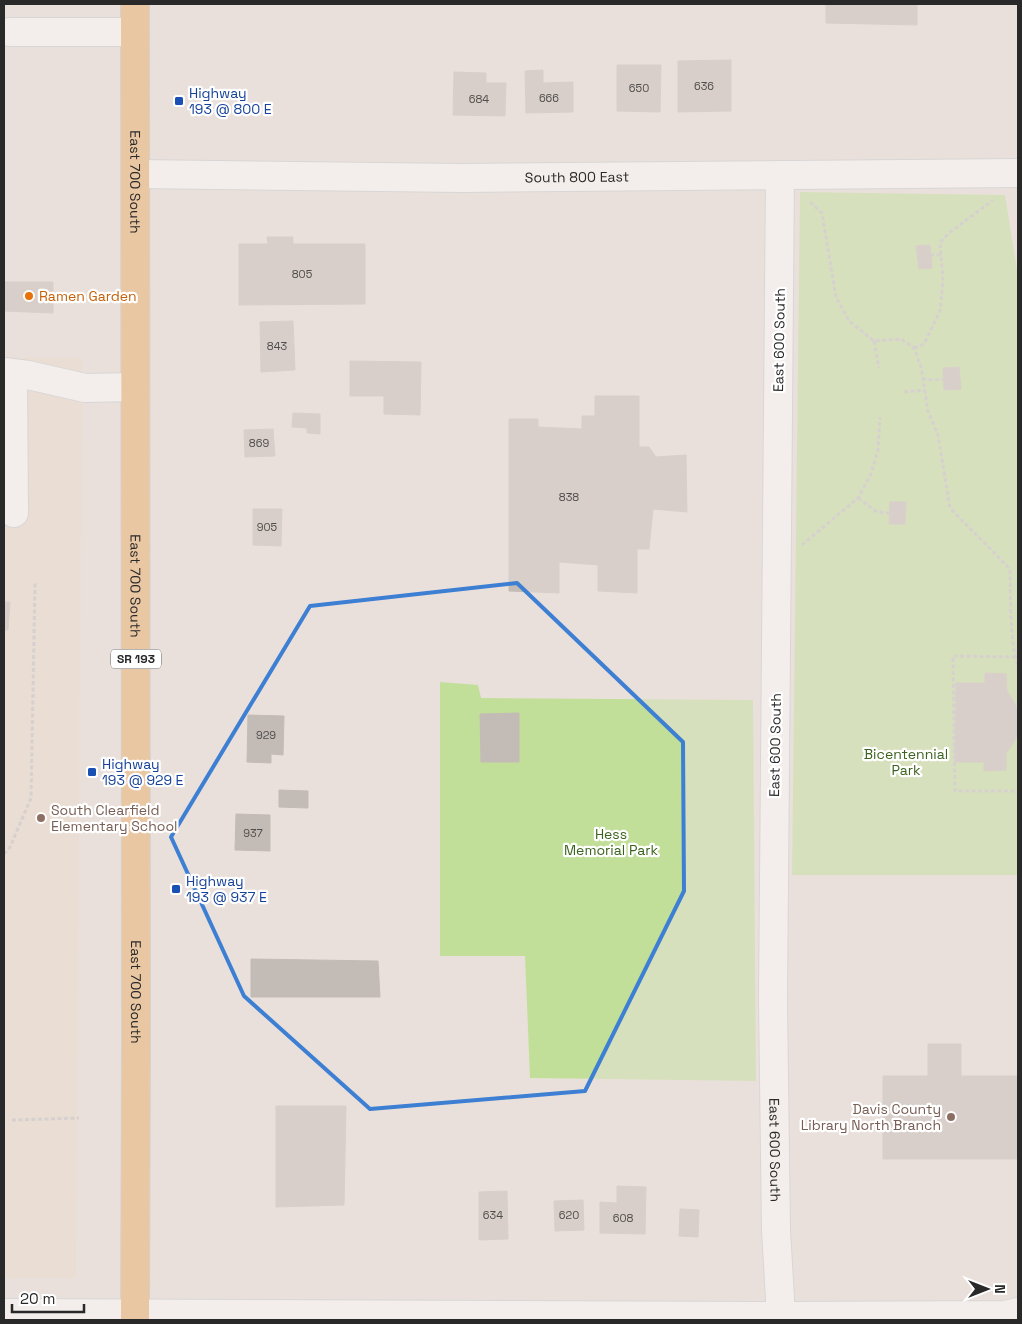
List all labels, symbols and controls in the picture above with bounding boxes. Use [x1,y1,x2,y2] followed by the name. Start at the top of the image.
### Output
[694,79,714,93] house number: 636
[629,81,649,95] house number: 650
[189,84,272,118] place label: Highway 193 @ 800 E
[539,91,559,105] house number: 666
[469,92,489,106] house number: 684
[173,95,185,107] marker: Highway 193 @ 800 E
[126,130,144,234] street label: East 700 South
[525,167,629,186] street label: South 800 East
[292,267,313,281] house number: 805
[39,287,137,305] place label: Ramen Garden
[769,288,789,392] street label: East 600 South
[23,290,35,302] marker: Ramen Garden
[267,339,288,353] house number: 843
[249,436,269,450] house number: 869
[559,490,579,504] house number: 838
[257,520,278,534] house number: 905
[127,534,145,638] street label: East 700 South
[111,650,161,669] road number: SR 193
[765,693,785,797] street label: East 600 South
[256,728,276,742] house number: 929
[864,745,948,779] park label: Bicentennial Park
[102,755,184,789] place label: Highway 193 @ 929 E
[86,766,98,778] marker: Highway 193 @ 929 E
[51,801,177,835] place label: South Clearfield Elementary School
[35,812,47,824] marker: South Clearfield Elementary School
[564,825,658,859] park label: Hess Memorial Park
[243,826,263,840] house number: 937
[186,872,267,906] place label: Highway 193 @ 937 E
[170,883,182,895] marker: Highway 193 @ 937 E
[127,940,145,1044] street label: East 700 South
[765,1098,785,1202] street label: East 600 South
[801,1100,941,1134] place label: Davis County Library North Branch
[945,1111,957,1123] marker: Davis County Library North Branch
[483,1208,503,1222] house number: 634
[559,1208,579,1222] house number: 620
[613,1211,633,1225] house number: 608
[962,1264,1012,1314] north arrow
[12,1282,85,1314] scale bar
[991,1284,1009,1294] text: N
[20,1289,55,1308] text: 20 m

